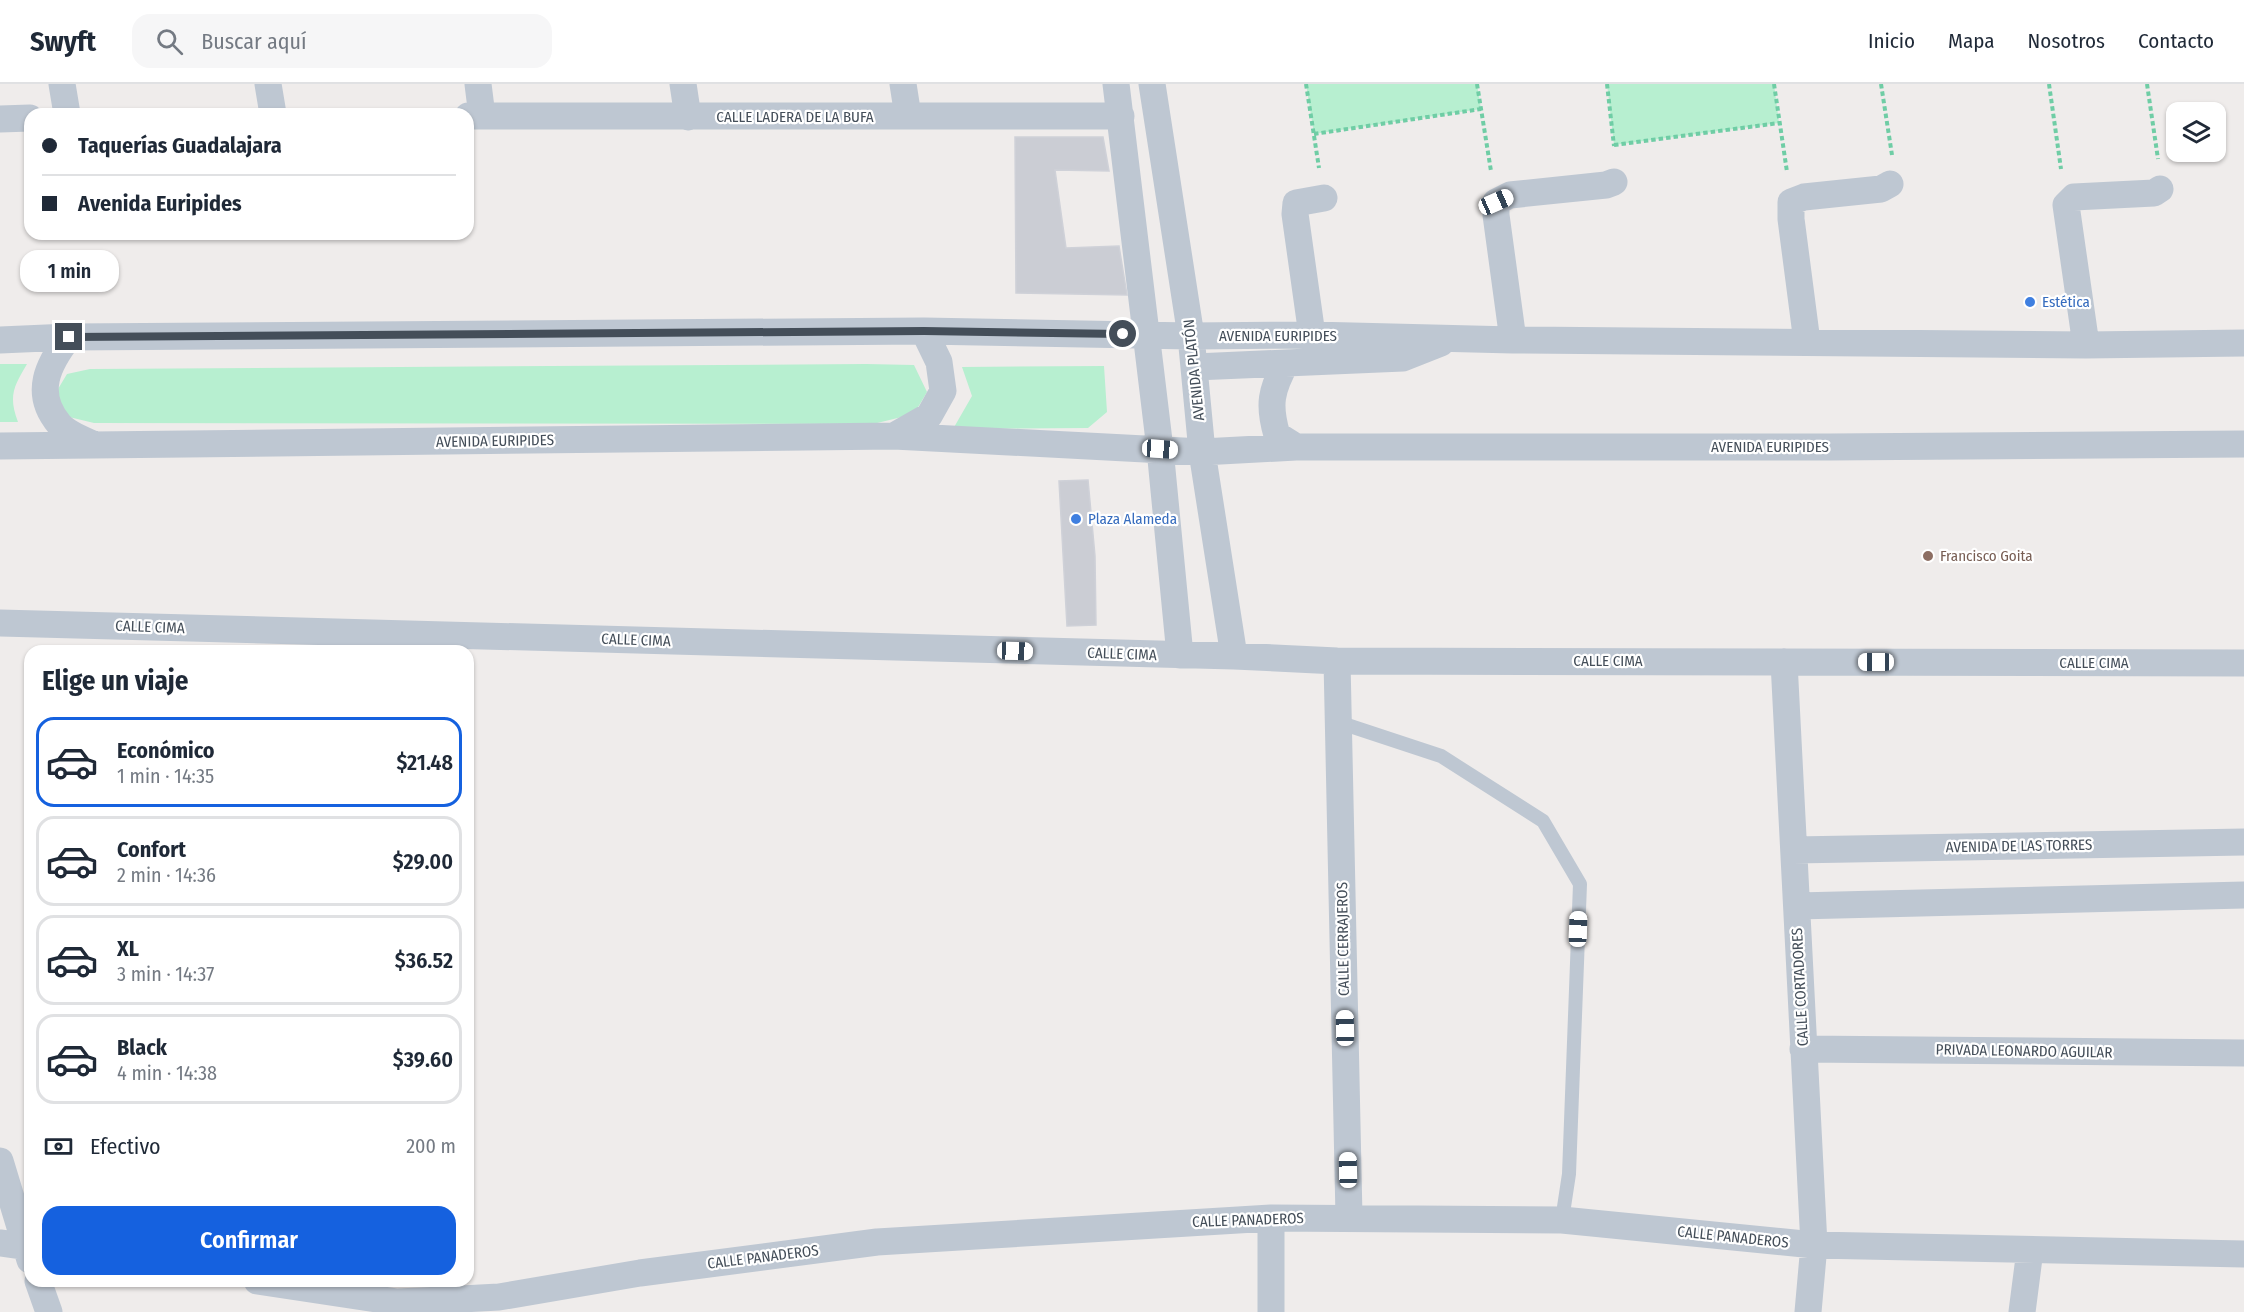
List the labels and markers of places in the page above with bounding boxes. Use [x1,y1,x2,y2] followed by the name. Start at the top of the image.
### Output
[2042,293,2090,311] place label: Estética
[2023,295,2037,309] marker: Estética
[1088,510,1177,528] place label: Plaza Alameda
[1069,512,1083,526] marker: Plaza Alameda
[1940,547,2033,565] place label: Francisco Goita
[1921,549,1935,563] marker: Francisco Goita

